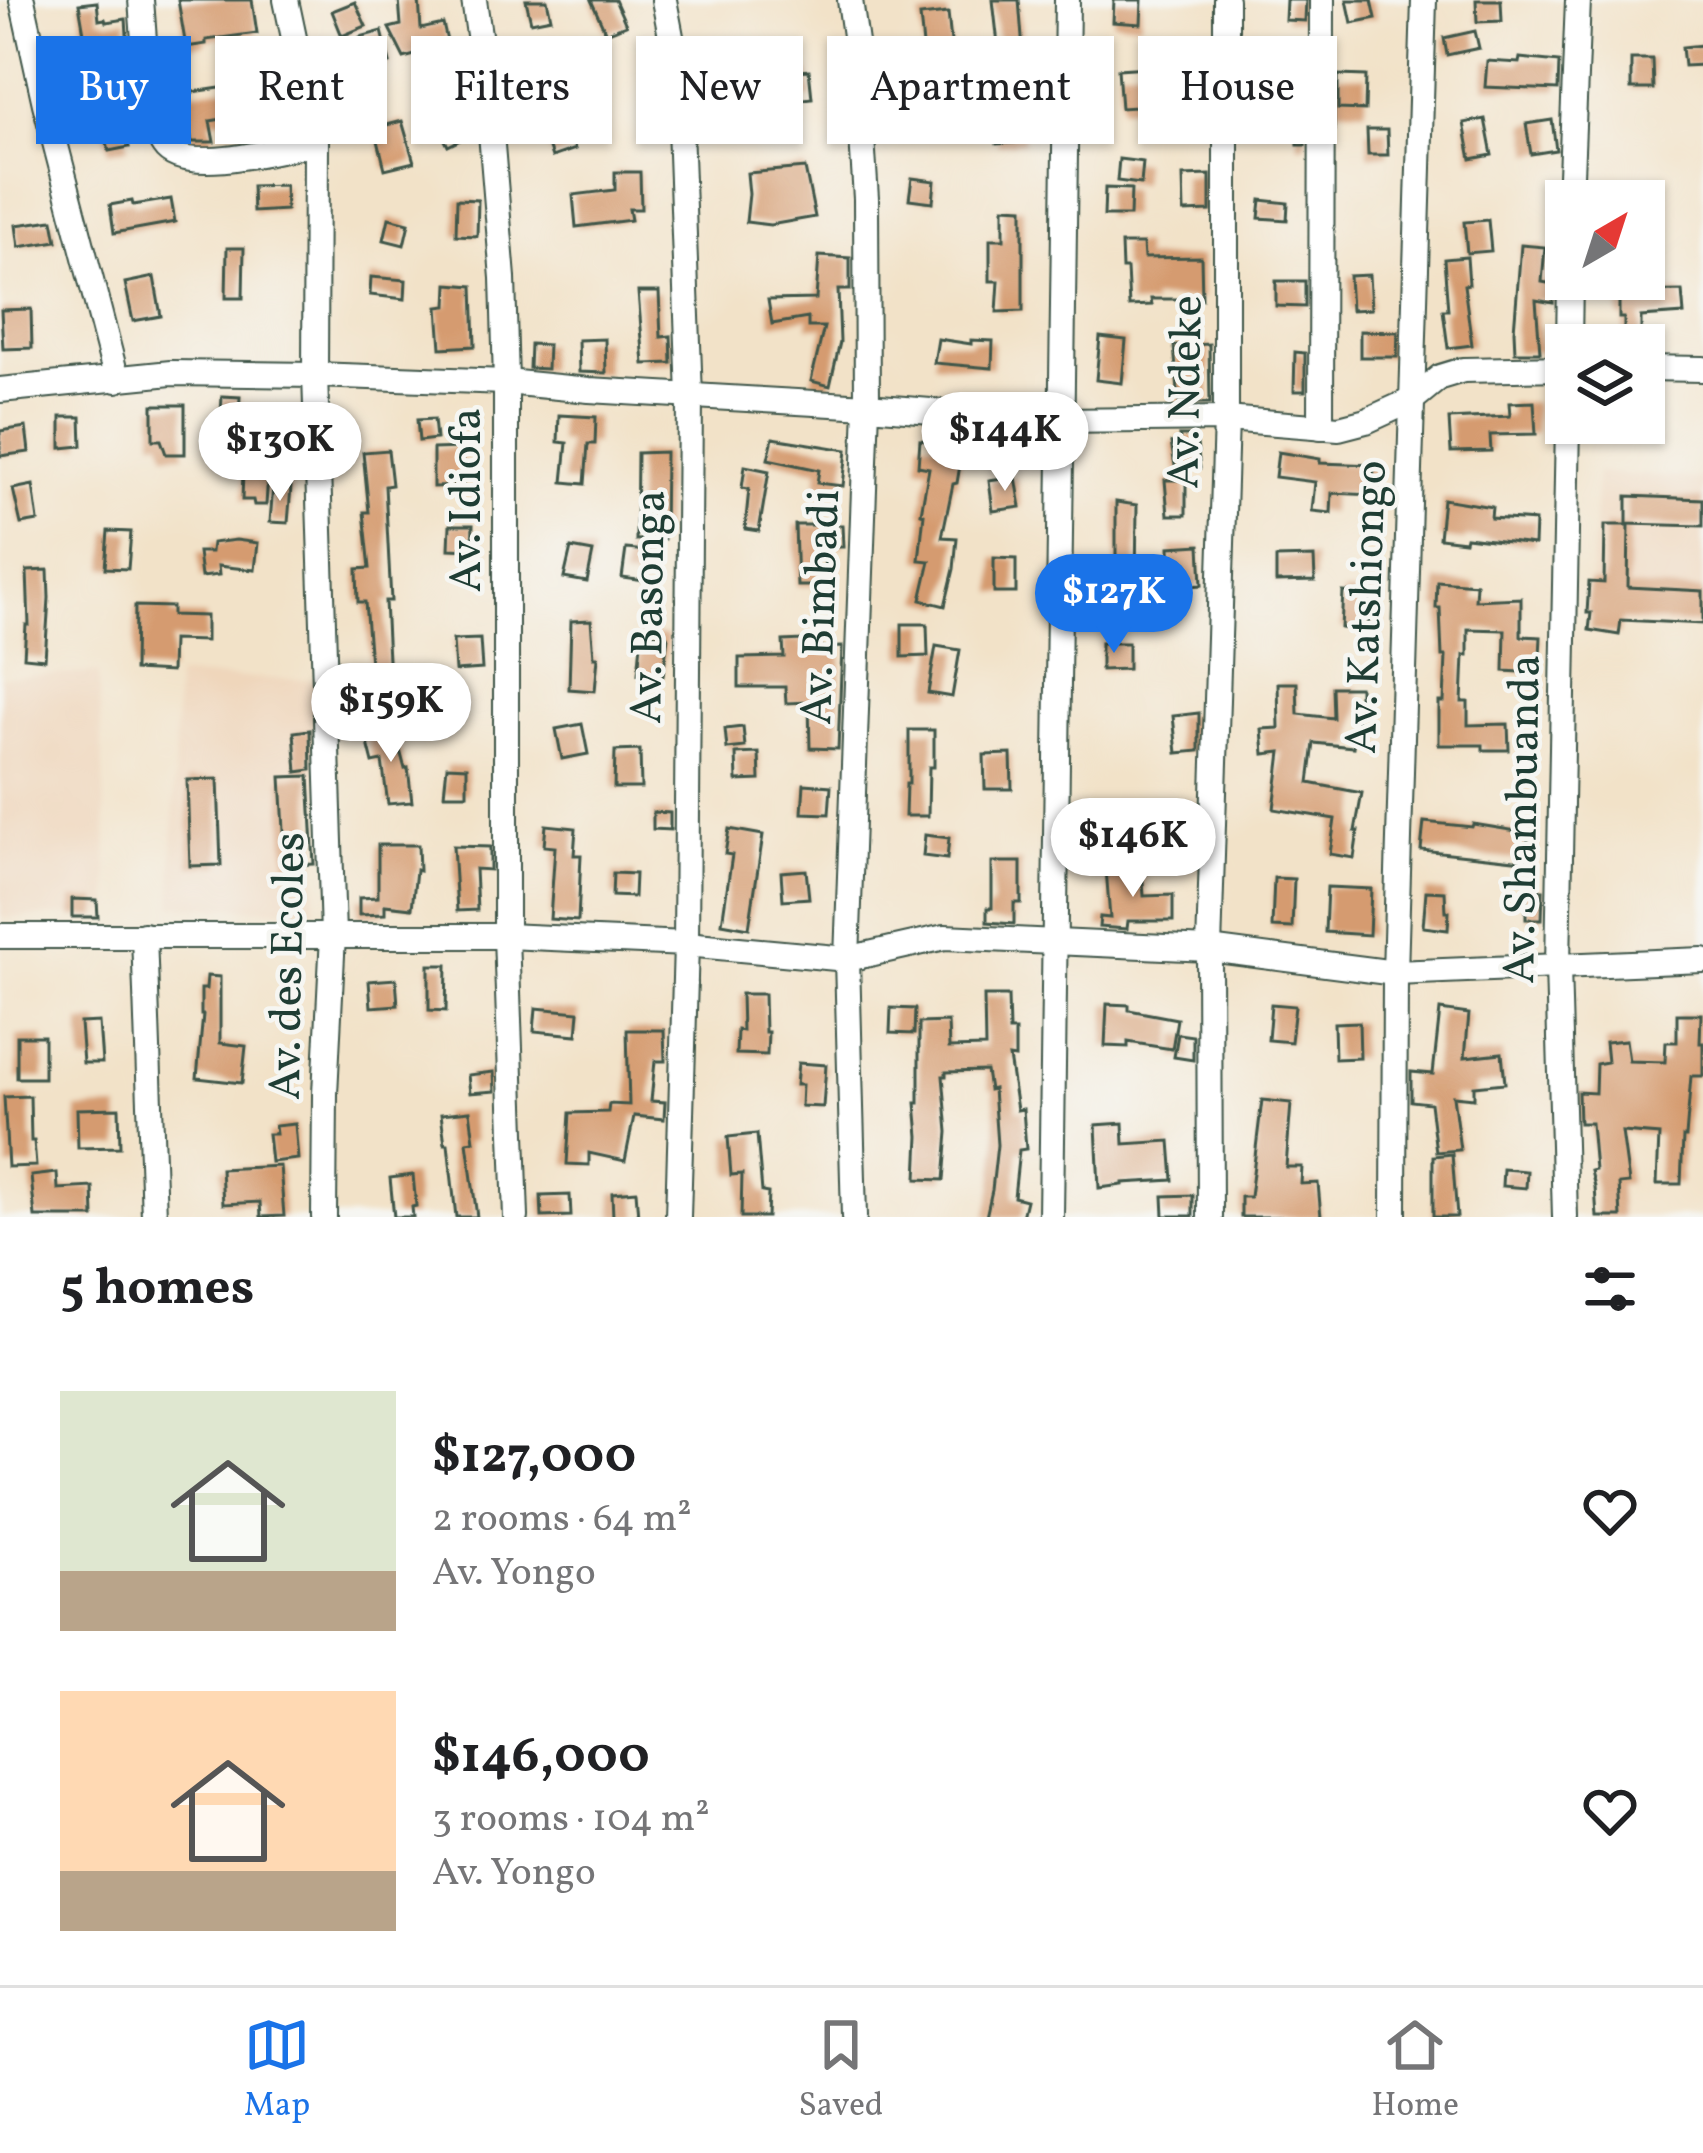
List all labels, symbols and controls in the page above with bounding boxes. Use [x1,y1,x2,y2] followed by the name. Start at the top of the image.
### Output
[36,36,191,144] chip: Buy
[215,36,387,144] chip: Rent
[411,36,612,144] chip: Filters
[636,36,803,144] chip: New
[827,36,1114,144] chip: Apartment
[1138,36,1337,144] chip: House
[1545,180,1665,300] north arrow
[1545,180,1665,444] map controls
[1154,295,1221,489] street label: Av. Ndeke
[1545,324,1665,444] button: layers
[921,392,1089,494] pin: $144K
[196,402,364,504] pin: $130K
[949,404,1061,458] text: $144K
[437,408,500,592] street label: Av. Idiofa
[226,414,335,468] text: $130K
[1332,459,1405,755] street label: Av. Katshiongo
[787,488,858,726] street label: Av. Bimbadi
[617,489,684,725] street label: Av. Basonga
[1030,554,1198,656] pin: $127K
[1062,566,1166,620] text: $127K
[1490,654,1559,984] street label: Av. Shambuanda
[307,663,475,765] pin: $159K
[338,675,444,729] text: $159K
[1049,798,1217,900] pin: $146K
[1078,810,1188,864] text: $146K
[256,832,323,1101] street label: Av. des Ecoles
[60,1254,254,1325] text: 5 homes
[1577,1256,1643,1322] icon: filters
[432,1422,636,1493] text: $127,000
[156,1439,300,1583] icon: home
[1577,1478,1643,1544] icon: heart
[432,1493,692,1547] text: 2 rooms · 64 m²
[432,1547,596,1601] text: Av. Yongo
[432,1722,650,1793] text: $146,000
[156,1739,300,1883] icon: home
[1577,1778,1643,1844] icon: heart
[432,1793,710,1847] text: 3 rooms · 104 m²
[432,1847,596,1901] text: Av. Yongo
[244,2012,310,2130] tab: Map
[798,2012,883,2130] tab: Saved
[1372,2012,1459,2130] tab: Home

